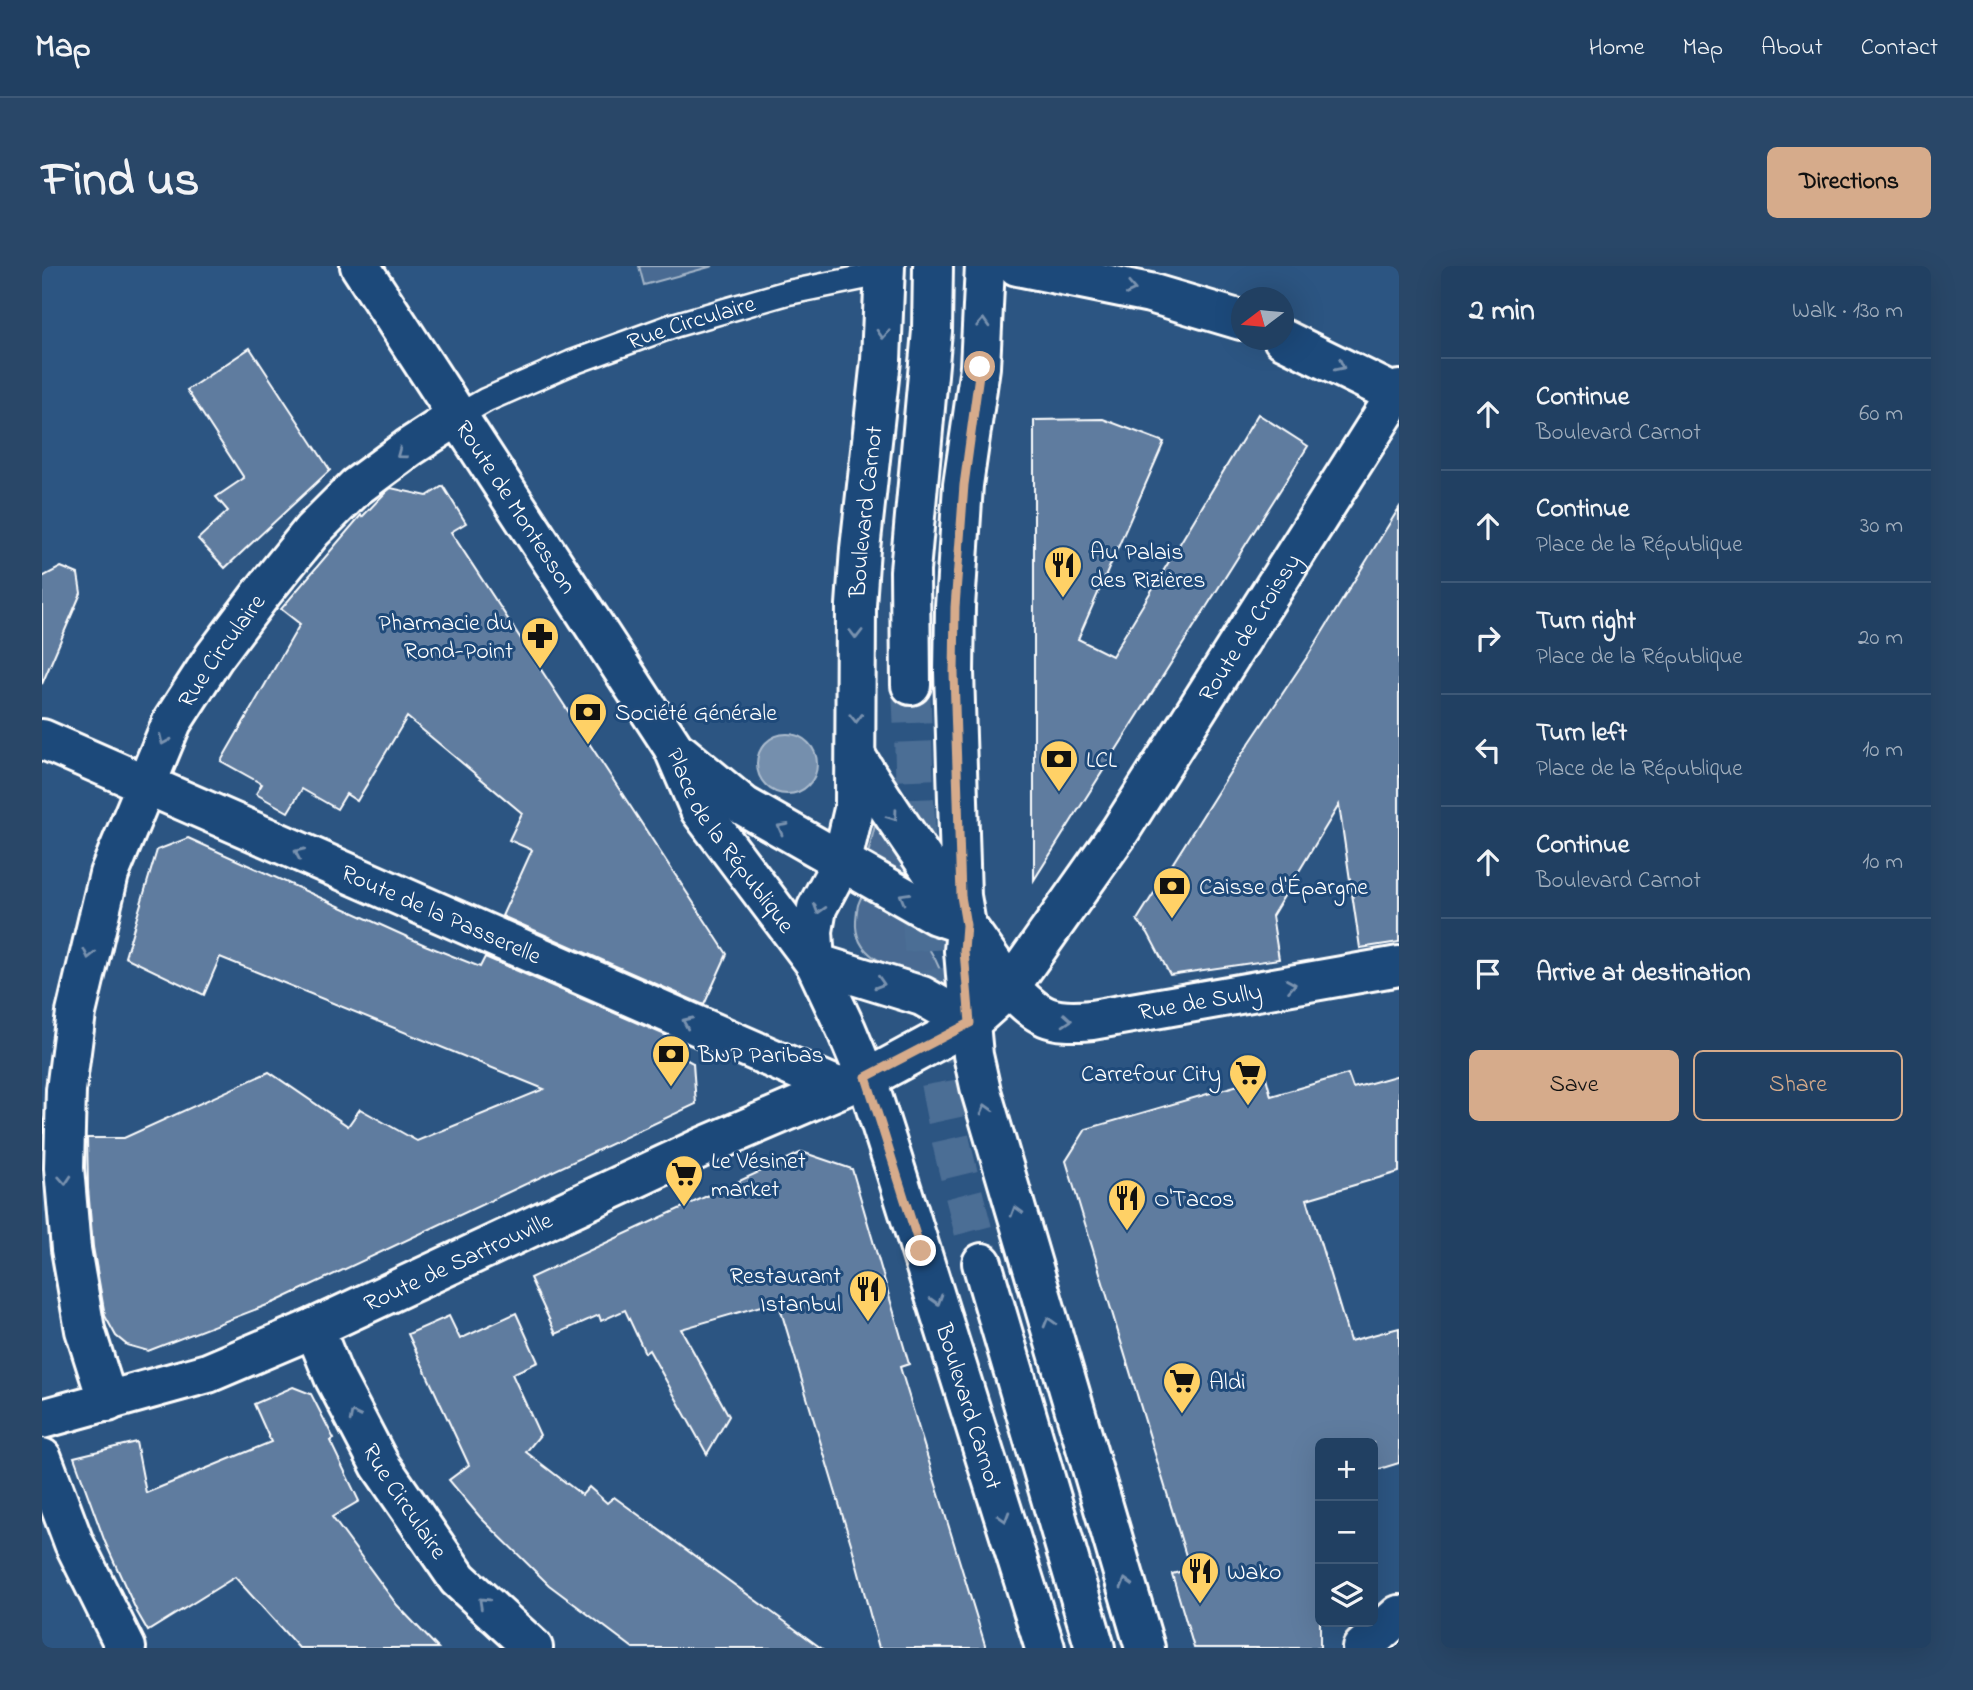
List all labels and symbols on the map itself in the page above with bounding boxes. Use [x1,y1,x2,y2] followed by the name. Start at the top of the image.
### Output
[1125,281,1137,296] one-way arrow
[1231,287,1294,350] north arrow
[623,288,760,361] street label: Rue Circulaire
[976,317,991,328] one-way arrow
[875,329,890,340] one-way arrow
[964,351,995,382] route start
[1333,358,1345,372] one-way arrow
[445,414,584,602] street label: Route de Montesson
[842,424,894,600] street label: Boulevard Carnot
[396,446,408,458] one-way arrow
[1090,536,1206,599] place label: Au Palais des Rizières
[1042,544,1084,599] restaurant icon: Au Palais des Rizières
[1191,547,1312,710] street label: Route de Croissy
[171,587,276,716] street label: Rue Circulaire
[378,607,513,670] place label: Pharmacie du Rond-Point
[519,615,561,670] pharmacy icon: Pharmacie du Rond-Point
[848,629,864,640] one-way arrow
[567,691,609,746] bank icon: Société Générale
[615,697,777,732] place label: Société Générale
[848,713,864,724] one-way arrow
[158,733,172,745] one-way arrow
[1038,738,1080,793] bank icon: LCL
[656,743,802,942] street label: Place de la République
[1086,744,1117,779] place label: LCL
[885,808,897,821] one-way arrow
[777,823,790,836] one-way arrow
[294,847,306,861] one-way arrow
[335,857,546,975] street label: Route de la Passerelle
[1151,865,1193,920] bank icon: Caisse d'Épargne
[1199,871,1368,906] place label: Caisse d'Épargne
[899,892,912,905] one-way arrow
[812,903,827,915] one-way arrow
[82,948,97,960] one-way arrow
[874,974,886,989] one-way arrow
[1136,975,1265,1032] street label: Rue de Sully
[1285,978,1297,993] one-way arrow
[1062,1012,1073,1027] one-way arrow
[682,1016,694,1030] one-way arrow
[650,1033,692,1088] bank icon: BNP Paribas
[697,1039,824,1074] place label: BNP Paribas
[1227,1052,1269,1107] supermarket icon: Carrefour City
[1081,1058,1221,1094] place label: Carrefour City
[980,1103,995,1115] one-way arrow
[711,1145,806,1208] place label: Le Vésinet market
[663,1153,705,1208] supermarket icon: Le Vésinet market
[57,1174,72,1185] one-way arrow
[1106,1177,1148,1232] restaurant icon: O'Tacos
[1154,1183,1234,1218] place label: O'Tacos
[359,1204,559,1322] street label: Route de Sartrouville
[1010,1206,1025,1218] one-way arrow
[905,1235,936,1266] route end
[730,1260,841,1323] place label: Restaurant Istanbul
[847,1268,889,1323] restaurant icon: Restaurant Istanbul
[928,1294,943,1306] one-way arrow
[1042,1316,1057,1328] one-way arrow
[924,1319,1009,1495] street label: Boulevard Carnot
[1161,1360,1203,1415] supermarket icon: Aldi
[1209,1366,1246,1401] place label: Aldi
[349,1410,363,1423] one-way arrow
[352,1438,455,1567] street label: Rue Circulaire
[996,1511,1011,1523] one-way arrow
[1179,1550,1221,1605] restaurant icon: Wako
[1227,1556,1282,1591] place label: Wako
[1119,1577,1134,1589] one-way arrow
[478,1597,491,1610] one-way arrow

